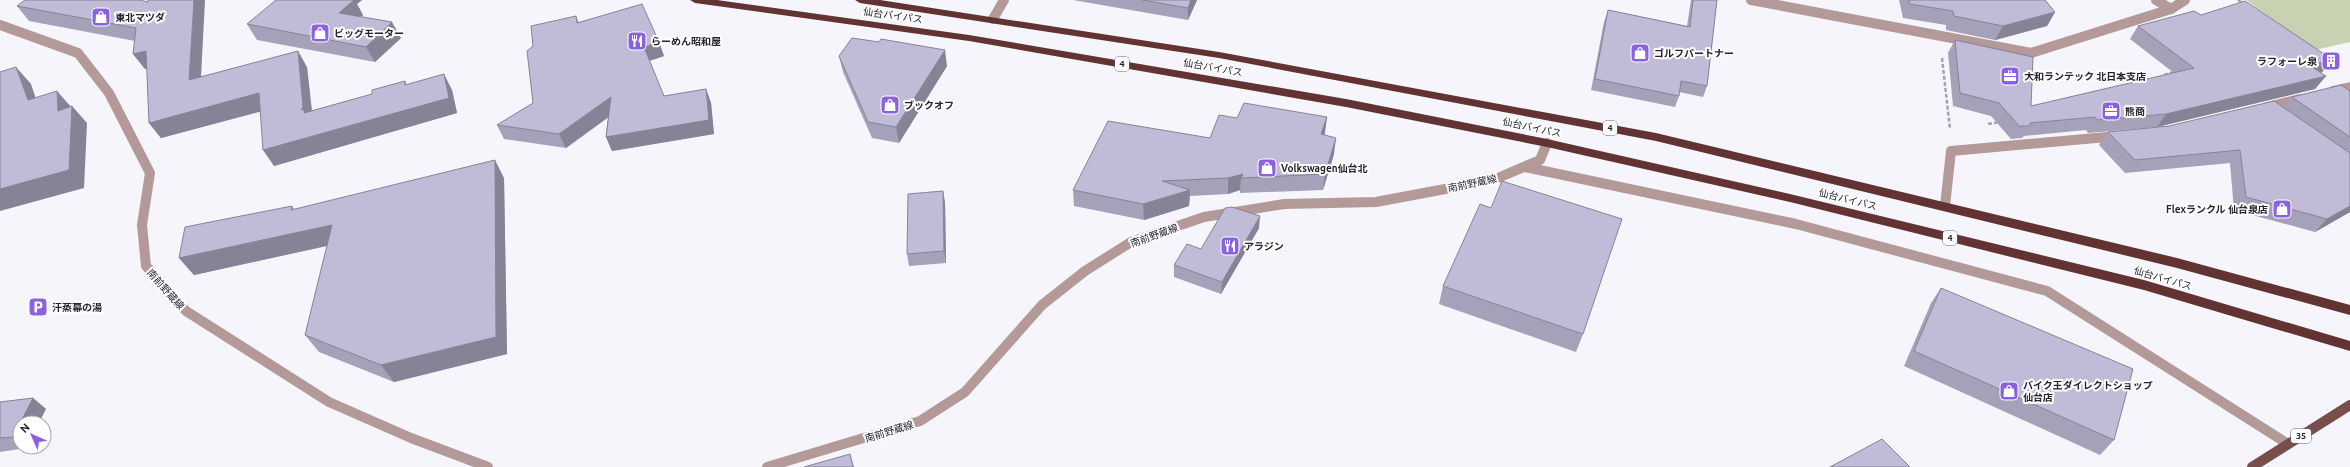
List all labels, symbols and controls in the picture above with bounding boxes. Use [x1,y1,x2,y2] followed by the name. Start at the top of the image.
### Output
[90,6,112,28] shop icon: 東北マツダ
[863,6,923,25] street label: 仙台バイパス
[115,12,165,23] place label: 東北マツダ
[309,22,331,44] shop icon: ビッグモーター
[334,28,404,39] place label: ビッグモーター
[626,30,648,52] restaurant icon: らーめん昭和屋
[651,36,721,47] place label: らーめん昭和屋
[1629,42,1651,64] shop icon: ゴルフパートナー
[1654,48,1734,59] place label: ゴルフパートナー
[2320,50,2342,72] building icon: ラフォーレ泉
[2257,56,2318,67] place label: ラフォーレ泉
[1115,57,1129,71] road number: 4
[1183,57,1243,78] street label: 仙台バイパス
[1999,65,2021,87] office icon: 大和ランテック 北日本支店
[2024,71,2146,82] place label: 大和ランテック 北日本支店
[879,94,901,116] shop icon: ブックオフ
[904,100,954,111] place label: ブックオフ
[2100,100,2122,122] office icon: 熊商
[2125,106,2145,117] place label: 熊商
[1501,116,1562,139] street label: 仙台バイパス
[1603,121,1617,135] road number: 4
[1256,157,1278,179] shop icon: Volkswagen仙台北
[1281,163,1368,174] place label: Volkswagen仙台北
[1447,173,1498,194] street label: 南前野蔵線
[1818,187,1878,212] street label: 仙台バイパス
[2271,198,2293,220] shop icon: Flexランクル 仙台泉店
[2166,204,2268,215] place label: Flexランクル 仙台泉店
[1129,222,1180,249] street label: 南前野蔵線
[1943,231,1957,245] road number: 4
[1219,235,1241,257] restaurant icon: アラジン
[1244,241,1284,252] place label: アラジン
[2133,265,2193,292] street label: 仙台バイパス
[145,267,186,312] street label: 南前野蔵線
[27,296,49,318] parking icon: 汗蒸幕の湯
[52,302,102,313] place label: 汗蒸幕の湯
[1998,380,2020,402] shop icon: バイク王ダイレクトショップ 仙台店
[2023,380,2153,403] place label: バイク王ダイレクトショップ 仙台店
[12,415,52,455] north arrow
[864,419,915,444] street label: 南前野蔵線
[18,421,32,435] text: N
[2291,429,2311,443] road number: 35

